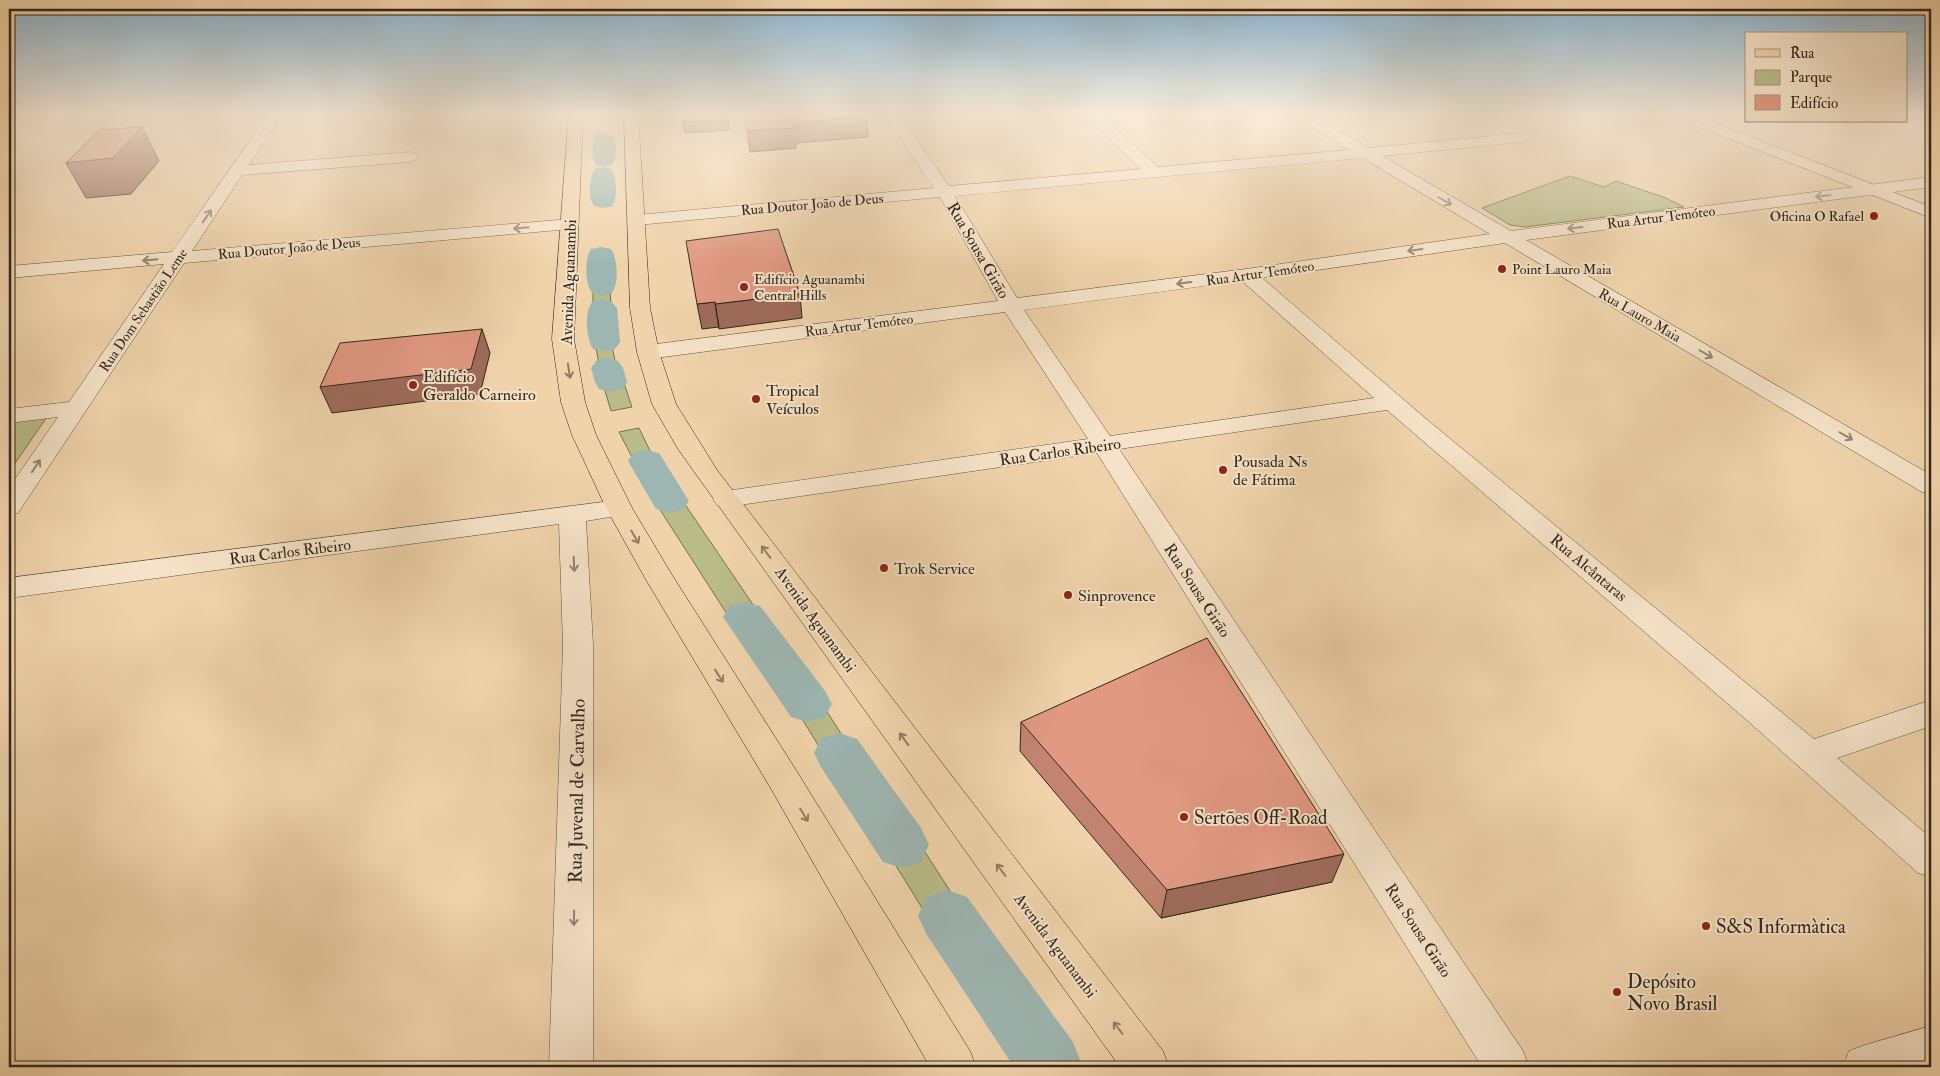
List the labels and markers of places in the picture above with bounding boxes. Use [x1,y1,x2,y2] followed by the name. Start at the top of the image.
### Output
[1770,208,1864,225] place label: Oficina O Rafael
[1868,210,1880,222] marker: Oficina O Rafael
[1512,261,1612,278] place label: Point Lauro Maia
[1496,263,1508,275] marker: Point Lauro Maia
[754,271,865,304] place label: Edifício Aguanambi Central Hills
[738,281,750,293] marker: Edifício Aguanambi Central Hills
[423,367,536,405] place label: Edifício Geraldo Carneiro
[407,379,419,391] marker: Edifício Geraldo Carneiro
[766,381,819,419] place label: Tropical Veículos
[750,393,762,405] marker: Tropical Veículos
[1233,452,1307,490] place label: Pousada Ns de Fátima
[1217,464,1229,476] marker: Pousada Ns de Fátima
[894,559,975,579] place label: Trok Service
[878,562,890,574] marker: Trok Service
[1078,586,1156,607] place label: Sinprovence
[1062,589,1074,601] marker: Sinprovence
[1194,806,1328,830] place label: Sertões Off-Road
[1178,811,1190,823] marker: Sertões Off-Road
[1716,915,1846,939] place label: S&S Informàtica
[1700,920,1712,932] marker: S&S Informàtica
[1627,970,1718,1016] place label: Depósito Novo Brasil
[1611,986,1623,998] marker: Depósito Novo Brasil

